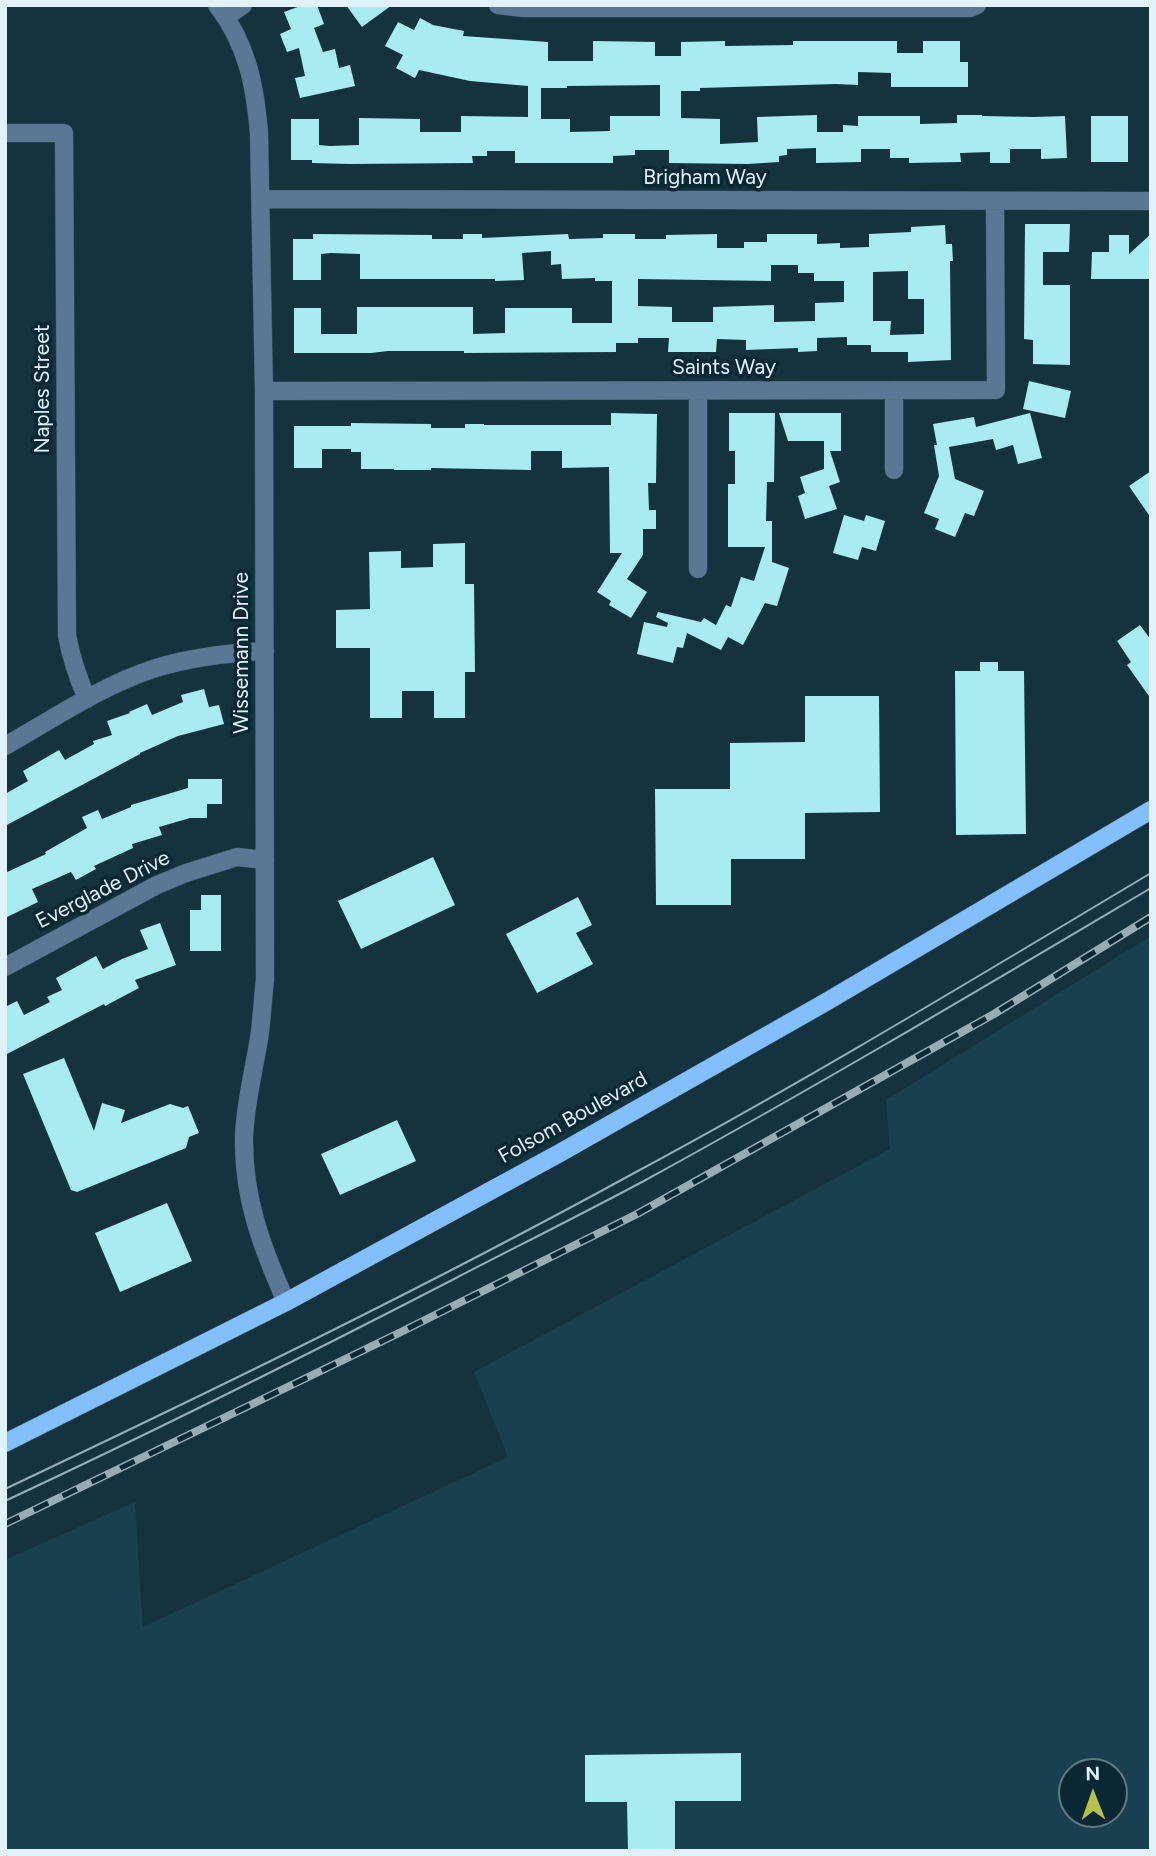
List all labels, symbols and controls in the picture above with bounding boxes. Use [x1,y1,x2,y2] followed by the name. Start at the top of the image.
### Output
[643,165,767,191] street label: Brigham Way
[30,324,56,454] street label: Naples Street
[672,355,776,381] street label: Saints Way
[229,572,255,734] street label: Wissemann Drive
[32,845,174,935] street label: Everglade Drive
[494,1067,652,1169] street label: Folsom Boulevard
[1058,1758,1128,1828] north arrow
[1085,1762,1100,1785] text: N

